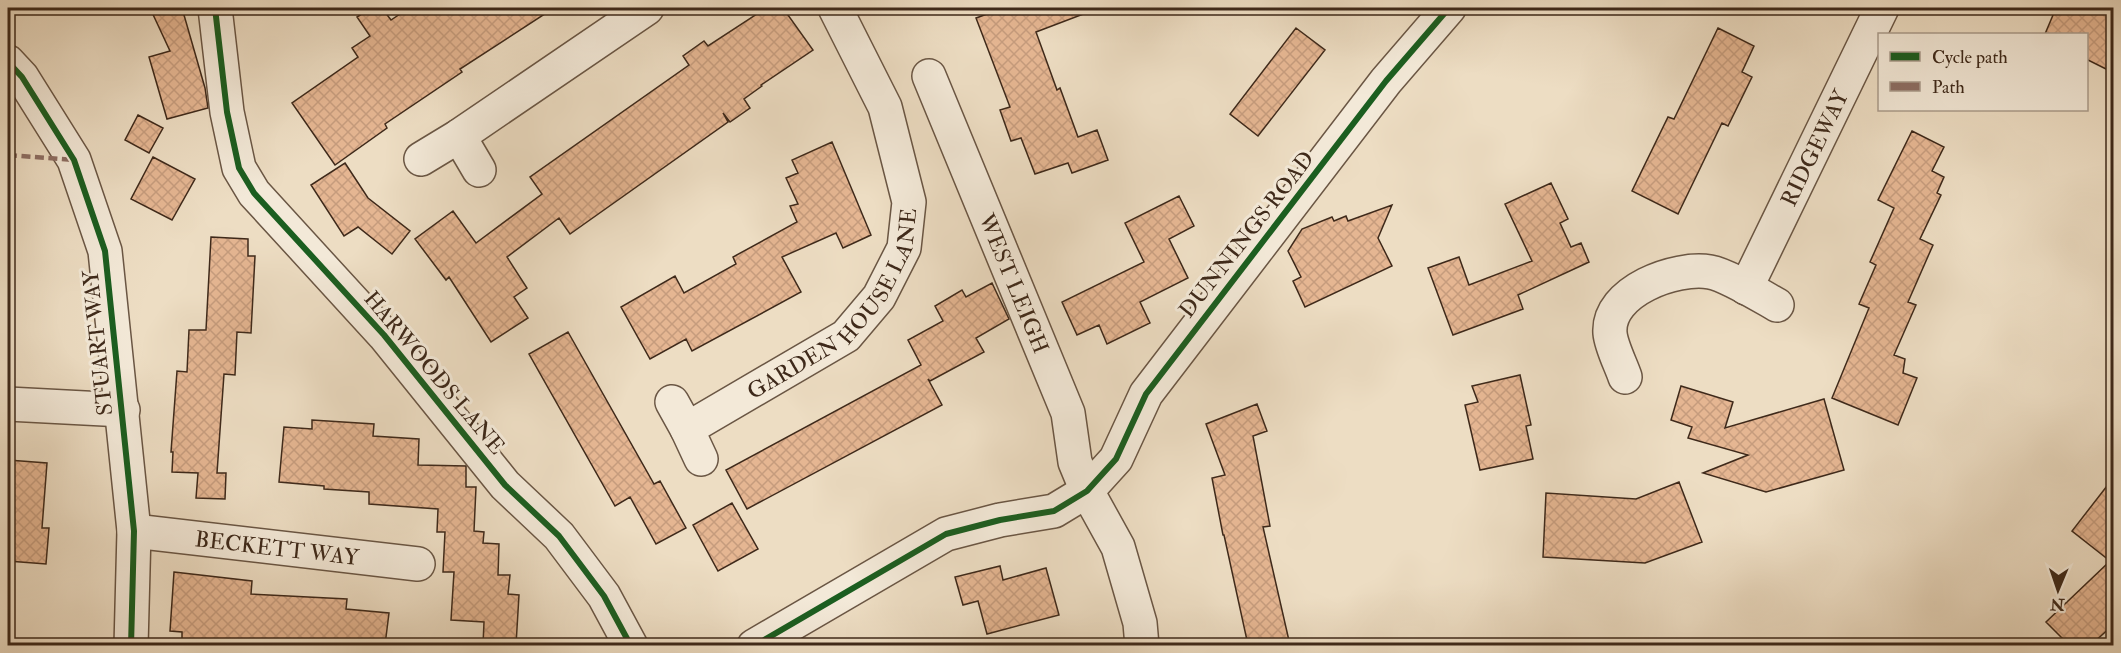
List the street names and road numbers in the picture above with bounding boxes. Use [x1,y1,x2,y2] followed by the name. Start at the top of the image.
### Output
[1775,84,1856,211] street label: RIDGEWAY
[1173,146,1321,324] street label: DUNNINGS ROAD
[742,207,923,406] street label: GARDEN HOUSE LANE
[972,209,1055,357] street label: WEST LEIGH
[76,268,120,417] street label: STUART WAY
[358,285,511,460] street label: HARWOODS LANE
[193,525,361,572] street label: BECKETT WAY

